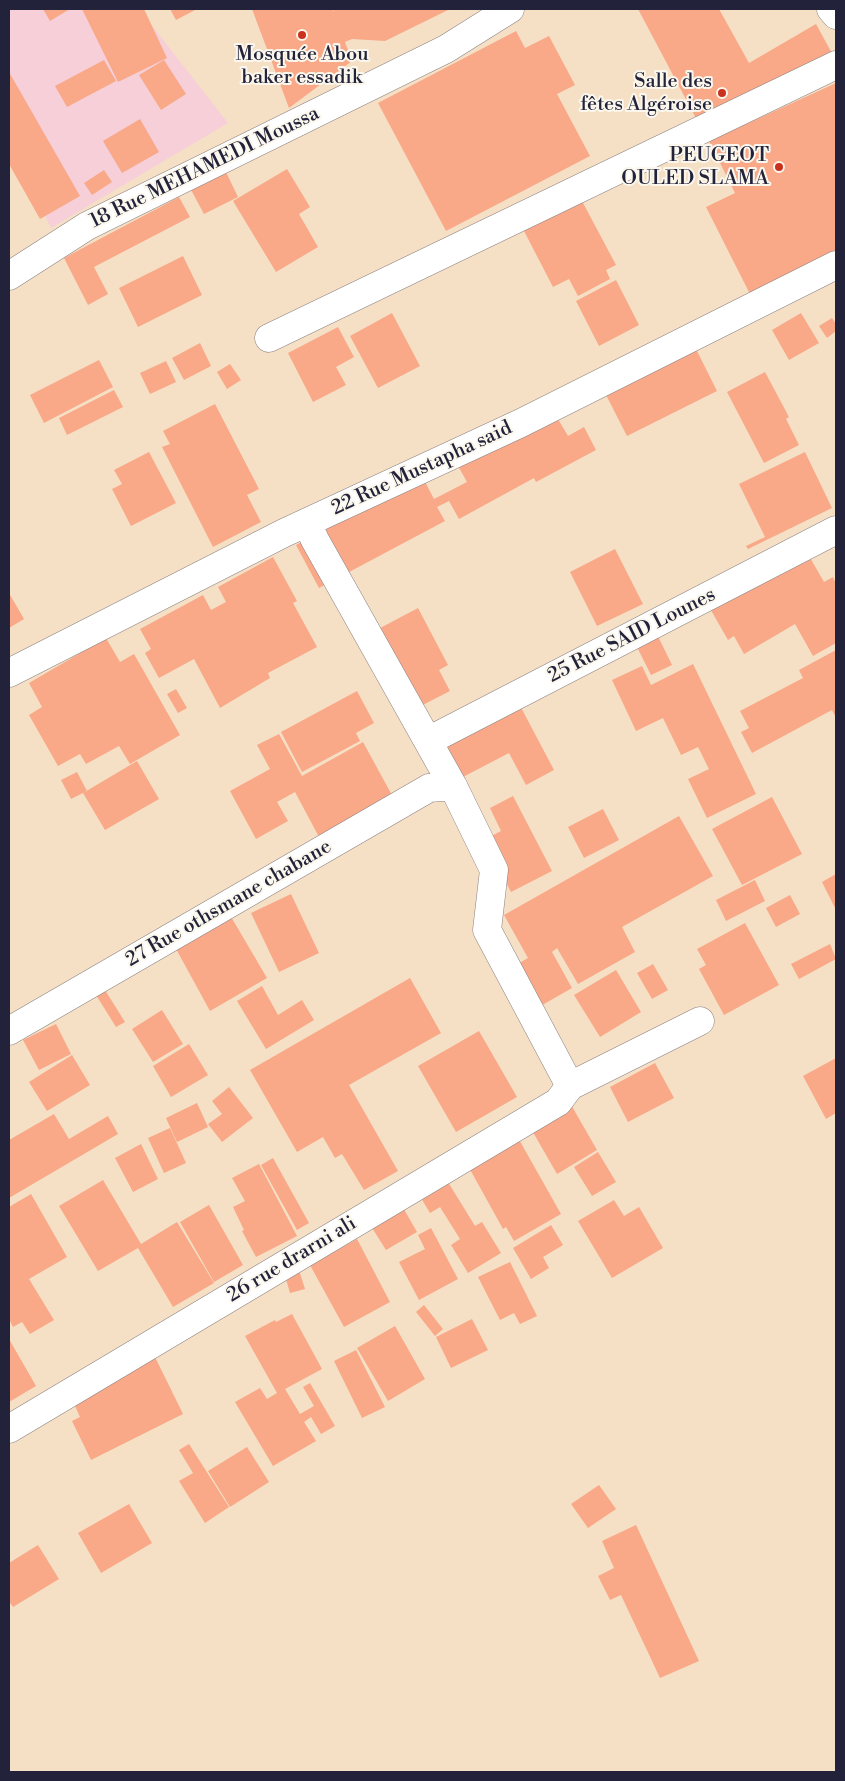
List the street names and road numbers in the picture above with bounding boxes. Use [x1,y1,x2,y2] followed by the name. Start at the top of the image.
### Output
[87,102,323,234] street label: 18 Rue MEHAMEDI Moussa
[328,417,516,521] street label: 22 Rue Mustapha said
[544,583,720,689] street label: 25 Rue SAID Lounes
[122,835,336,973] street label: 27 Rue othsmane chabane
[223,1212,361,1308] street label: 26 rue drarni ali

